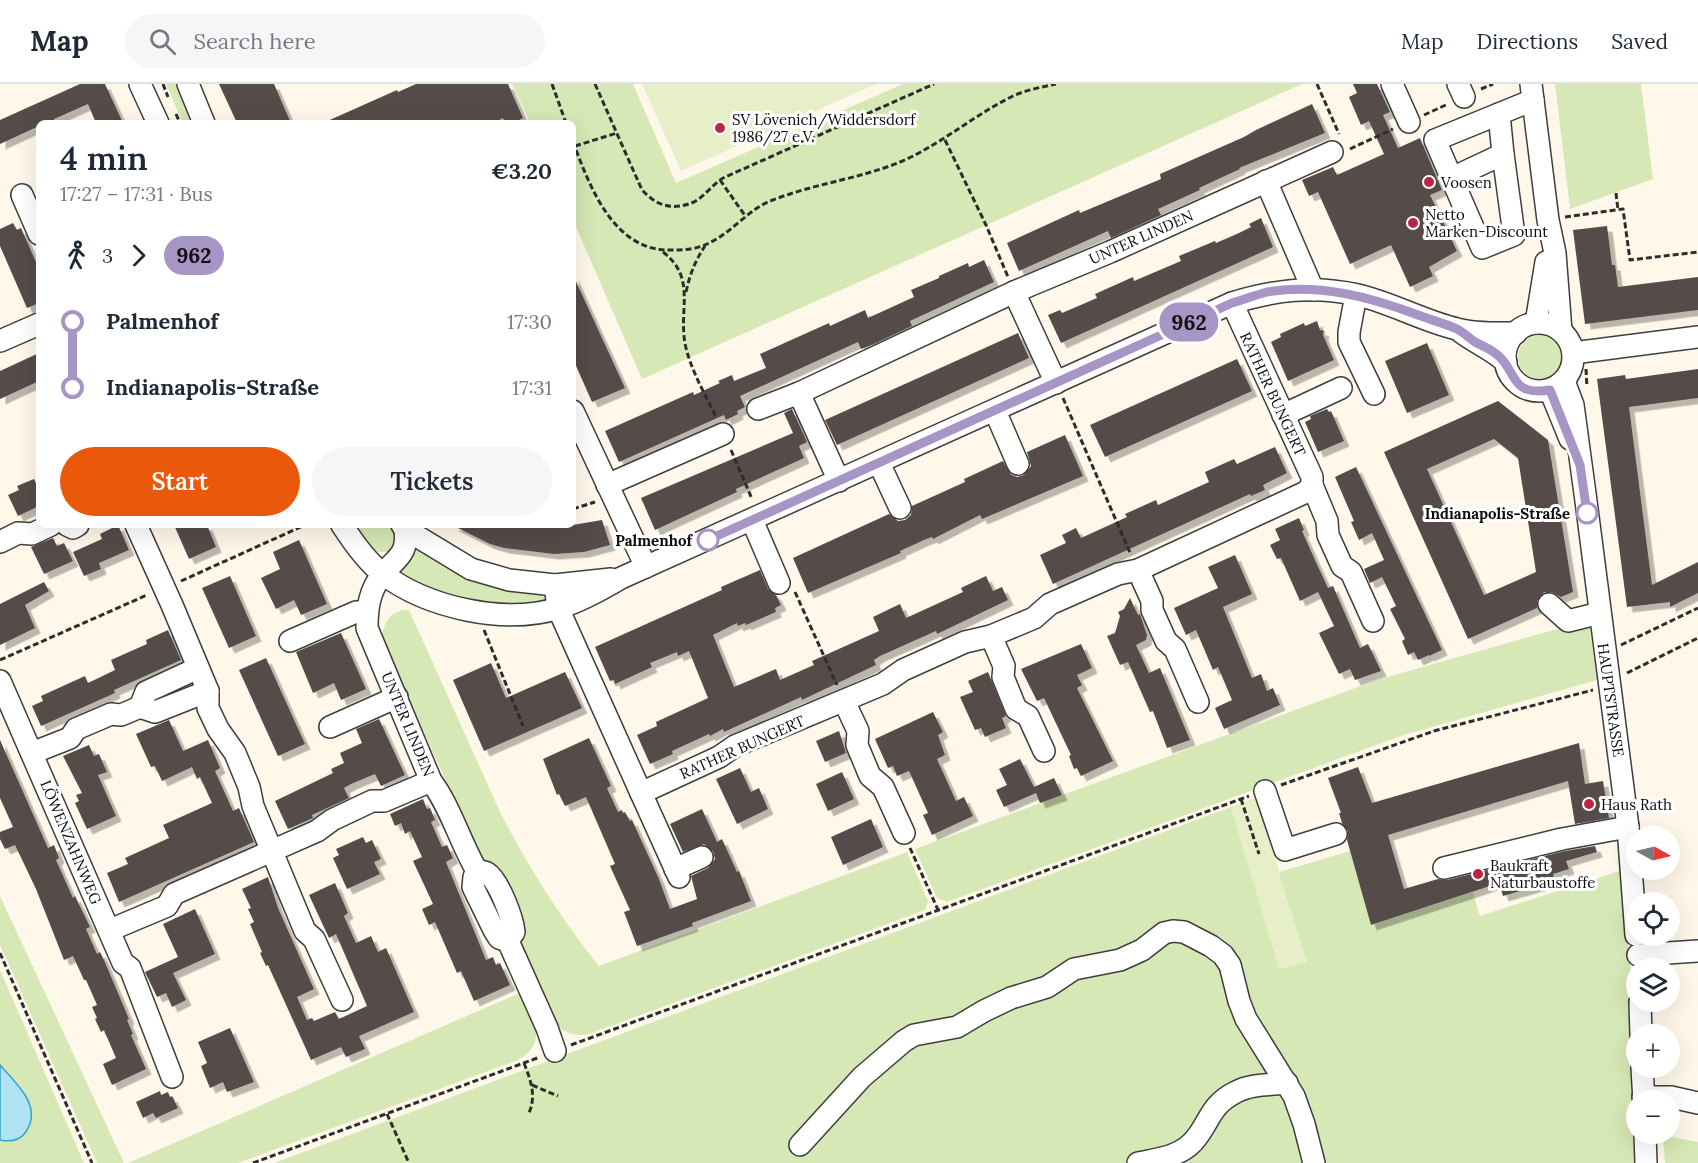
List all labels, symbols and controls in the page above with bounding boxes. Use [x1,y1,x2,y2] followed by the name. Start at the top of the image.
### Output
[125,14,545,68] search box
[30,23,89,59] text: Map
[146,25,179,58] icon: search
[194,27,316,55] text: Search here
[1401,28,1444,55] text: Map
[1477,28,1578,55] text: Directions
[1611,28,1668,55] text: Saved
[732,110,916,147] place label: SV Lövenich/Widdersdorf 1986/27 e.V.
[713,121,727,135] marker: SV Lövenich/Widdersdorf 1986/27 e.V.
[60,137,148,179] text: 4 min
[491,157,552,185] text: €3.20
[1440,173,1492,192] place label: Voosen
[1422,175,1436,189] marker: Voosen
[60,181,213,206] text: 17:27 – 17:31 · Bus
[1425,205,1548,241] place label: Netto Marken-Discount
[1086,206,1196,268] street label: UNTER LINDEN
[1406,216,1420,230] marker: Netto Marken-Discount
[60,239,93,272] icon: walk
[122,239,155,272] icon: forward
[176,242,212,269] text: 962
[102,243,113,268] text: 3
[1154,302,1224,342] line badge: 962
[106,307,219,335] text: Palmenhof
[507,309,552,334] text: 17:30
[1171,309,1207,336] text: 962
[1236,329,1310,459] street label: RATHER BUNGERT
[106,373,319,401] text: Indianapolis-Straße
[512,375,552,400] text: 17:31
[60,447,300,516] button: Start
[312,447,552,516] button: Tickets
[1576,502,1598,524] marker: Indianapolis-Straße
[1425,504,1570,523] place label: Indianapolis-Straße
[697,529,719,551] marker: Palmenhof
[615,531,693,550] place label: Palmenhof
[1594,642,1628,758] street label: HAUPTSTRASSE
[377,669,439,779] street label: UNTER LINDEN
[677,711,808,783] street label: RATHER BUNGERT
[36,777,106,907] street label: LÖWENZAHNWEG
[1601,795,1672,814] place label: Haus Rath
[1582,797,1596,811] marker: Haus Rath
[1626,826,1680,880] north arrow
[1626,826,1680,1144] map controls
[1490,856,1595,892] place label: Baukraft Naturbaustoffe
[1471,867,1485,881] marker: Baukraft Naturbaustoffe
[1626,892,1680,946] button: locate
[1626,958,1680,1012] button: layers
[1626,1024,1680,1078] button: +
[1626,1090,1680,1144] button: −

